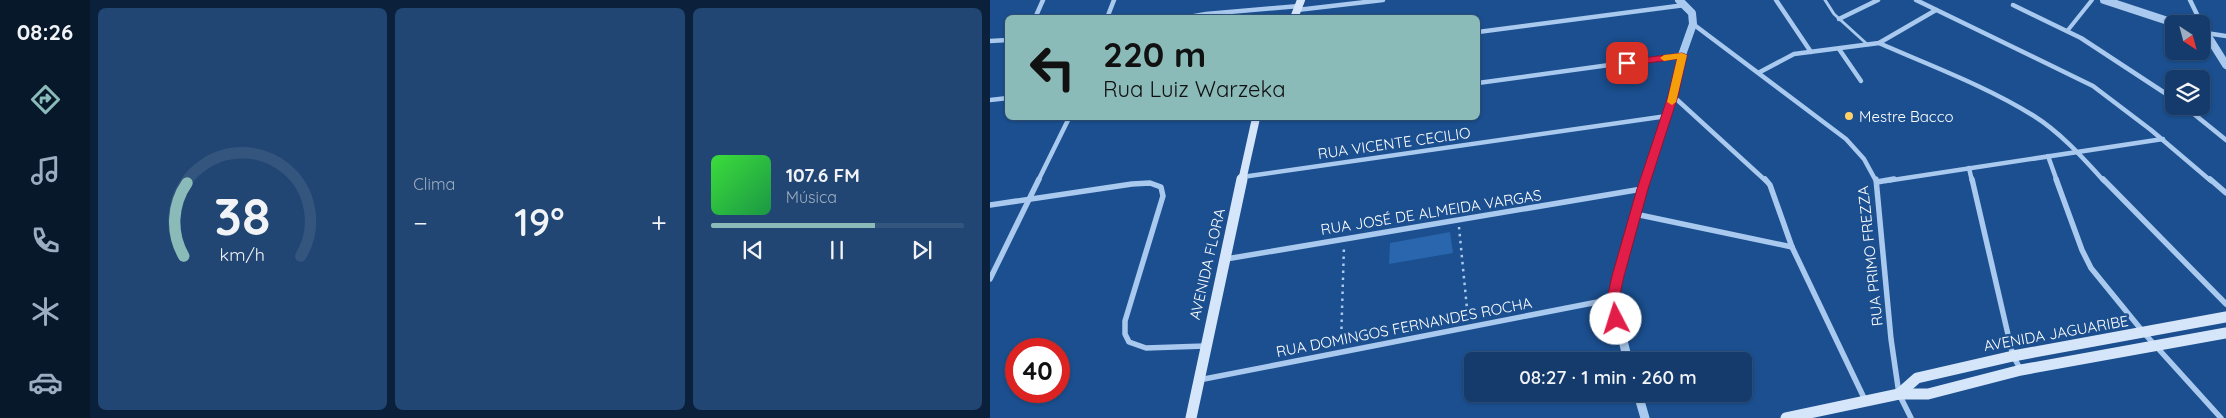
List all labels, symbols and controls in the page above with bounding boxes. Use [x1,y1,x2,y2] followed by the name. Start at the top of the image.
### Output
[2165,15,2210,60] north arrow
[2165,15,2210,115] map controls
[17,18,73,46] text: 08:26
[1103,32,1206,76] text: 220 m
[1020,35,1085,100] icon: left
[1606,42,1648,84] pin
[1613,49,1641,77] icon: arrive
[2165,70,2210,115] button: layers
[1103,75,1285,103] text: Rua Luiz Warzeka
[28,82,63,117] icon: directions
[1859,107,1953,126] place label: Mestre Bacco
[1843,110,1855,122] marker: Mestre Bacco
[1316,123,1472,163] street label: RUA VICENTE CECILIO
[28,153,63,188] icon: music
[786,163,860,187] text: 107.6 FM
[413,174,455,194] text: Clima
[214,183,271,248] text: 38
[1319,185,1543,239] street label: RUA JOSÉ DE ALMEIDA VARGAS
[1853,185,1887,327] street label: RUA PRIMO FREZZA
[786,187,837,207] text: Música
[514,198,564,246] text: 19°
[413,205,428,240] text: −
[651,205,667,240] text: +
[1185,206,1229,321] street label: AVENIDA FLORA
[28,223,63,258] icon: phone
[739,236,767,264] icon: previous
[823,236,851,264] icon: pause
[908,236,936,264] icon: next
[220,243,265,265] text: km/h
[1589,292,1641,344] position arrow
[1274,293,1534,361] street label: RUA DOMINGOS FERNANDES ROCHA
[28,294,63,329] icon: climate
[1982,311,2130,355] street label: AVENIDA JAGUARIBE
[1005,338,1070,403] speed limit sign: 40
[28,365,63,400] icon: car
[1519,365,1697,389] text: 08:27 · 1 min · 260 m

